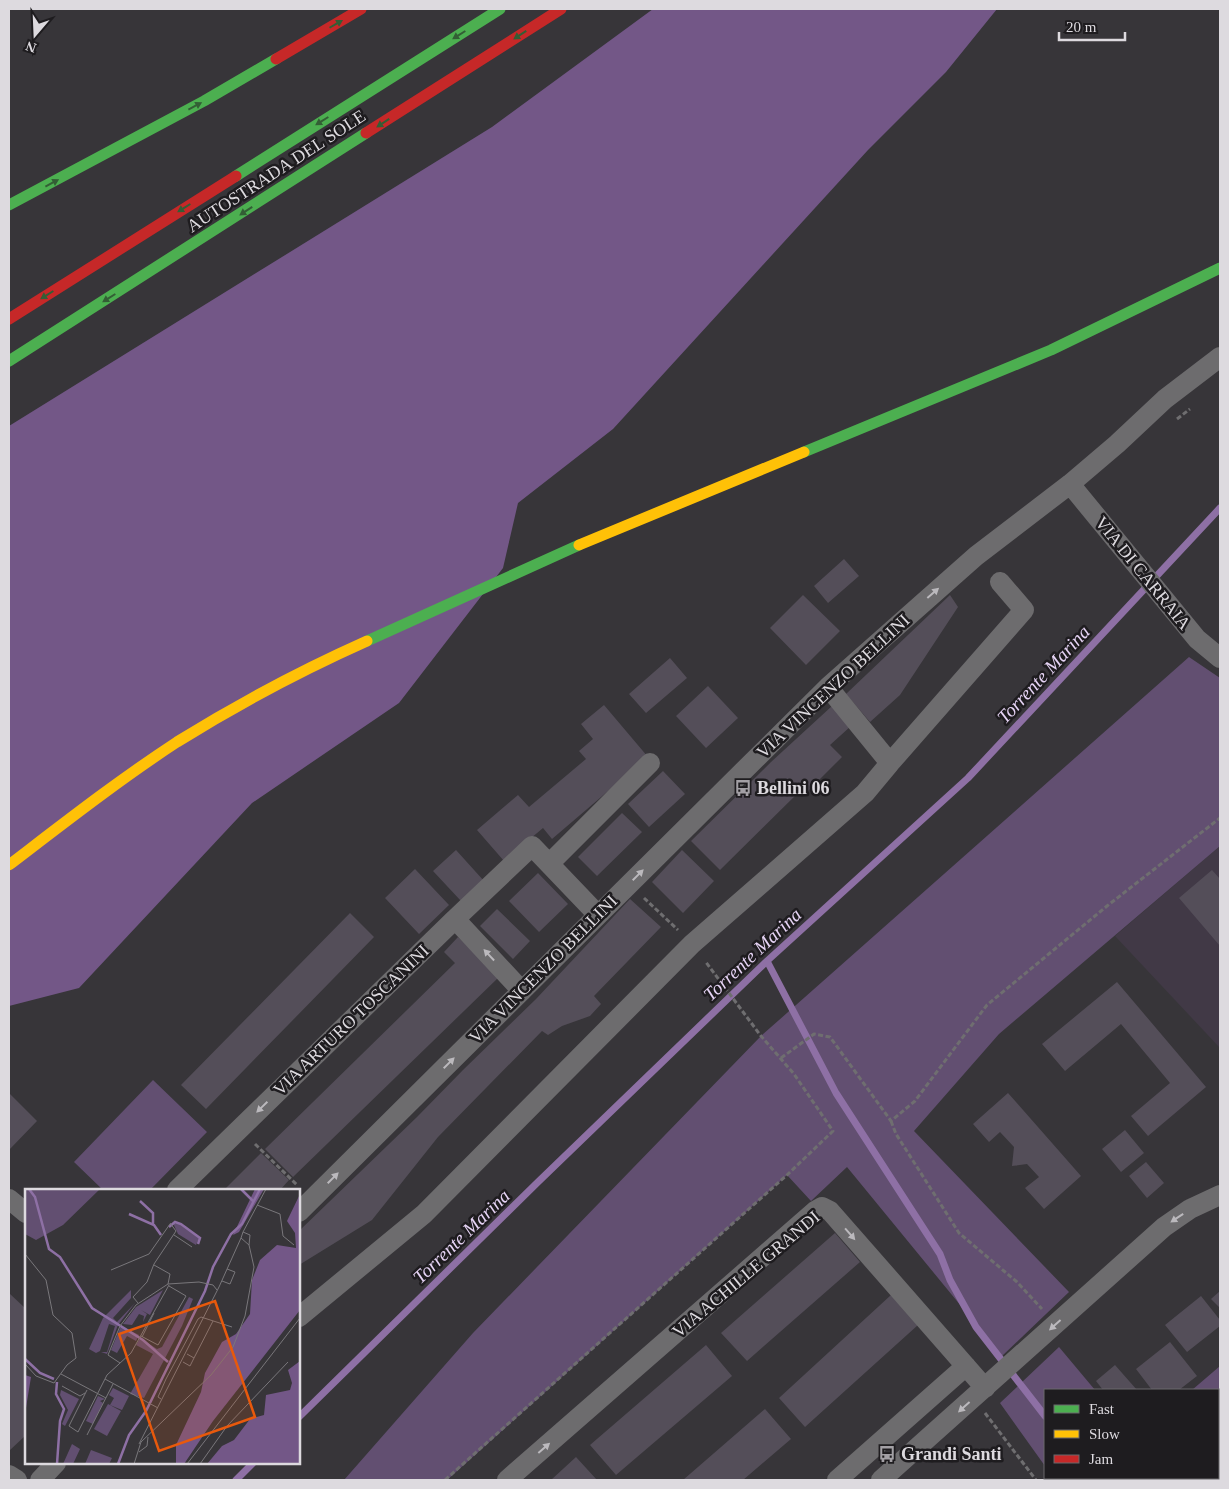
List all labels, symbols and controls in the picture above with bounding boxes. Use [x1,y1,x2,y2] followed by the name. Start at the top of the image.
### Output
[10,10,60,60] north arrow
[1059,10,1125,42] scale bar
[1066,19,1097,35] text: 20 m
[329,20,342,29] one-way arrow
[453,30,466,39] one-way arrow
[513,30,526,40] one-way arrow
[24,38,38,56] text: N
[188,102,203,110] one-way arrow
[183,106,369,236] street label: AUTOSTRADA DEL SOLE
[315,117,328,126] one-way arrow
[376,118,389,128] one-way arrow
[45,179,59,187] one-way arrow
[178,203,191,213] one-way arrow
[239,206,253,215] one-way arrow
[40,290,53,299] one-way arrow
[102,293,116,303] one-way arrow
[1091,512,1195,634] street label: VIA DI CARRAIA
[926,588,939,599] one-way arrow
[752,610,914,762] street label: VIA VINCENZO BELLINI
[993,621,1094,728] water label: Torrente Marina
[733,778,753,798] bus stop icon: Bellini 06
[757,778,830,798] place label: Bellini 06
[632,869,644,881] one-way arrow
[465,891,621,1047] street label: VIA VINCENZO BELLINI
[699,904,806,1005] water label: Torrente Marina
[269,940,433,1100] street label: VIA ARTURO TOSCANINI
[483,949,495,961] one-way arrow
[442,1058,454,1070] one-way arrow
[256,1101,268,1113] one-way arrow
[327,1172,339,1184] one-way arrow
[409,1185,514,1288] water label: Torrente Marina
[25,1189,300,1464] inset map
[668,1207,824,1341] street label: VIA ACHILLE GRANDI
[1170,1213,1184,1223] one-way arrow
[844,1227,856,1239] one-way arrow
[1050,1319,1062,1331] one-way arrow
[1044,1389,1219,1479] legend
[958,1401,970,1413] one-way arrow
[1089,1401,1115,1417] text: Fast
[1089,1426,1120,1442] text: Slow
[538,1443,550,1454] one-way arrow
[877,1444,897,1464] bus stop icon: Grandi Santi
[901,1444,1002,1464] place label: Grandi Santi
[1089,1451,1113,1467] text: Jam

